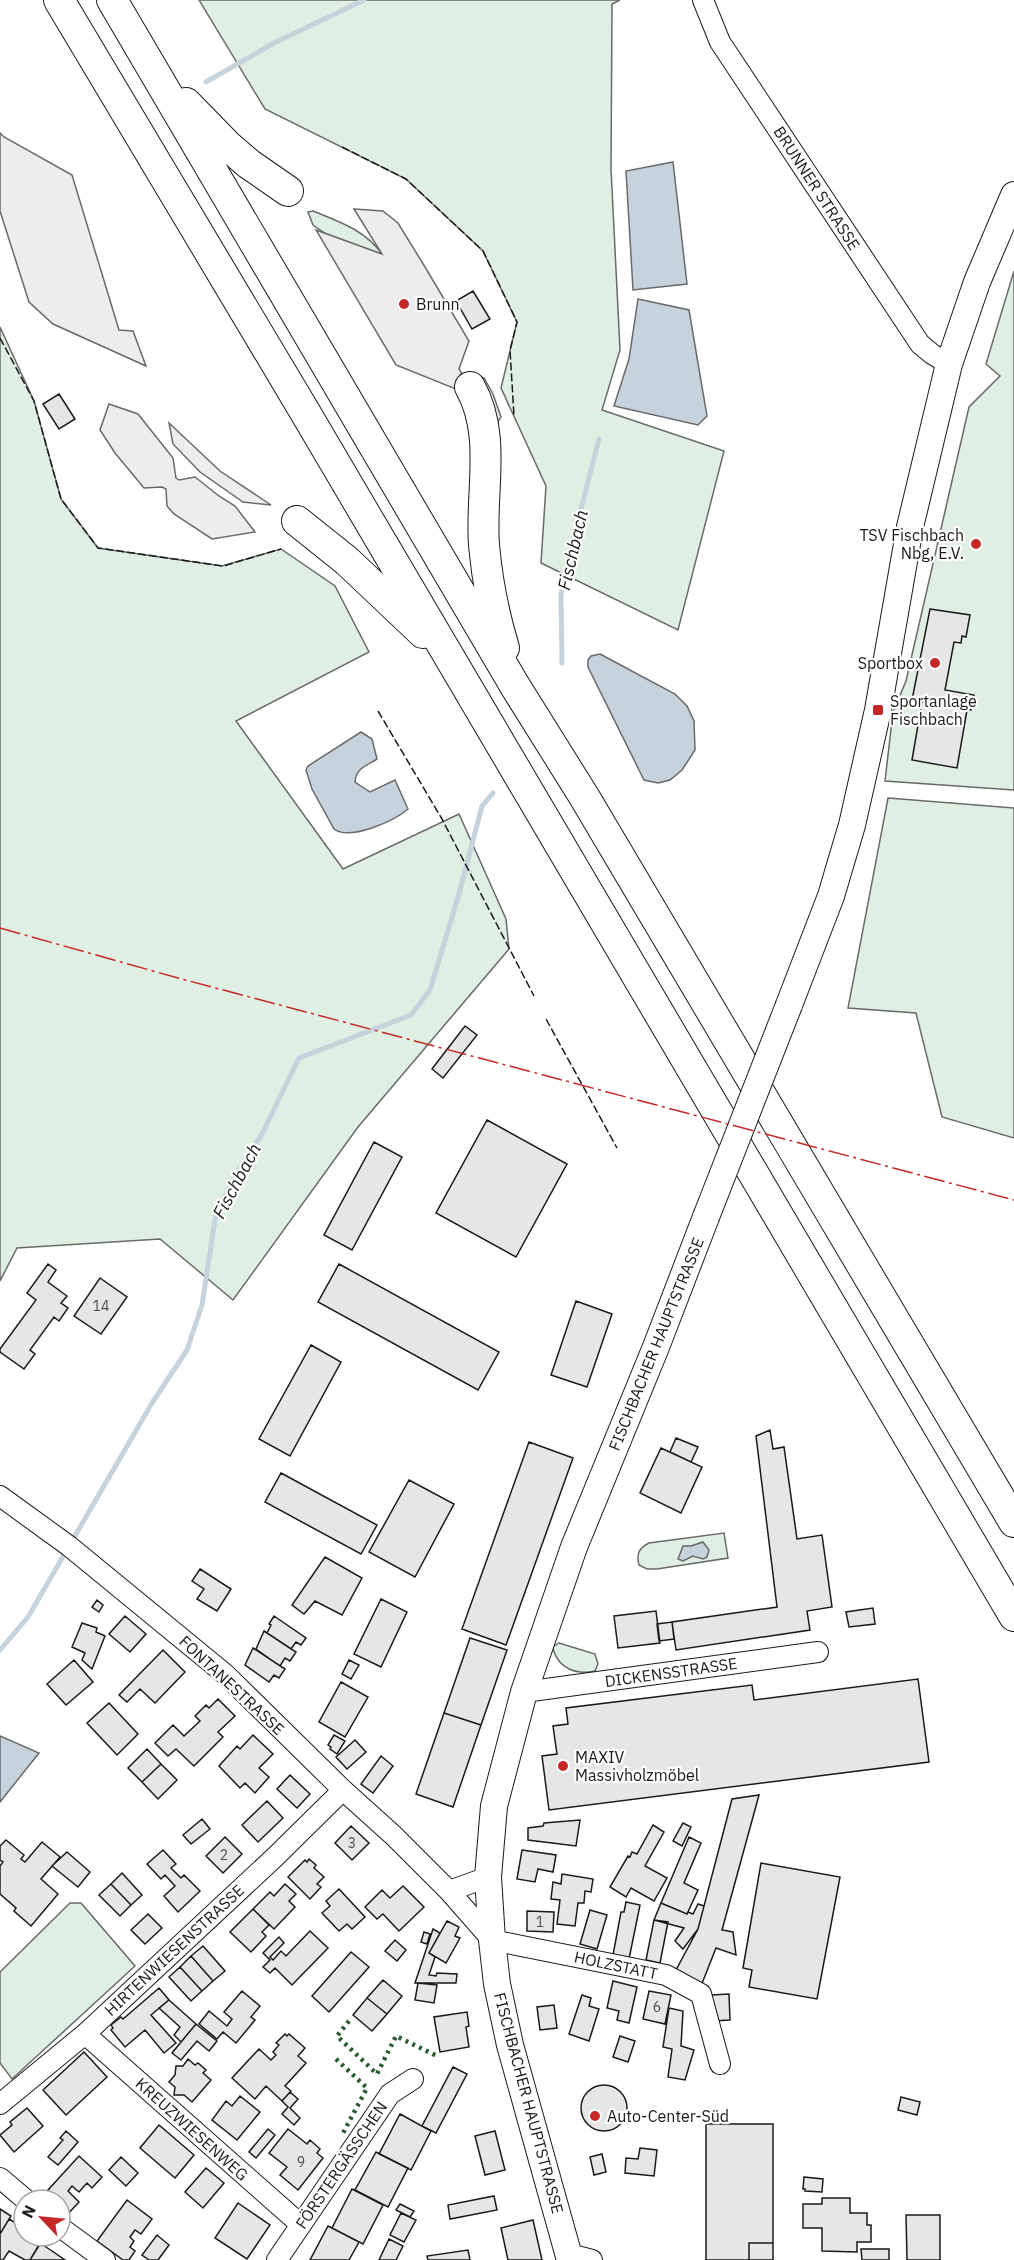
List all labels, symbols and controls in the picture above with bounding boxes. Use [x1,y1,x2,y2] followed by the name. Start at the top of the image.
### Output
[769,122,865,254] street label: BRUNNER STRASSE
[416,294,460,314] place label: Brunn
[397,297,411,311] marker: Brunn
[552,508,593,592] water label: Fischbach
[859,525,964,563] place label: TSV Fischbach Nbg, E.V.
[969,537,983,551] marker: TSV Fischbach Nbg, E.V.
[858,653,923,673] place label: Sportbox
[928,656,942,670] marker: Sportbox
[890,691,977,729] place label: Sportanlage Fischbach
[871,703,885,717] marker: Sportanlage Fischbach
[207,1139,266,1222] water label: Fischbach
[604,1234,708,1454] street label: FISCHBACHER HAUPTSTRASSE
[93,1297,109,1315] house number: 14
[175,1631,289,1739] street label: FONTANESTRASSE
[604,1653,738,1691] street label: DICKENSSTRASSE
[575,1747,699,1785] place label: MAXIV Massivholzmöbel
[556,1759,570,1773] marker: MAXIV Massivholzmöbel
[348,1834,356,1852] house number: 3
[220,1846,228,1864] house number: 2
[100,1880,248,2020] street label: HIRTENWIESENSTRASSE
[536,1913,544,1931] house number: 1
[572,1946,660,1984] street label: HOLZSTATT
[490,1990,568,2216] street label: FISCHBACHER HAUPTSTRASSE
[653,1998,661,2016] house number: 6
[132,2073,252,2185] street label: KREUZWIESENWEG
[291,2097,391,2233] street label: FÖRSTERGÄSSCHEN
[607,2106,729,2126] place label: Auto-Center-Süd
[588,2109,602,2123] marker: Auto-Center-Süd
[297,2153,305,2171] house number: 9
[12,2188,72,2248] north arrow
[17,2202,40,2221] text: N

